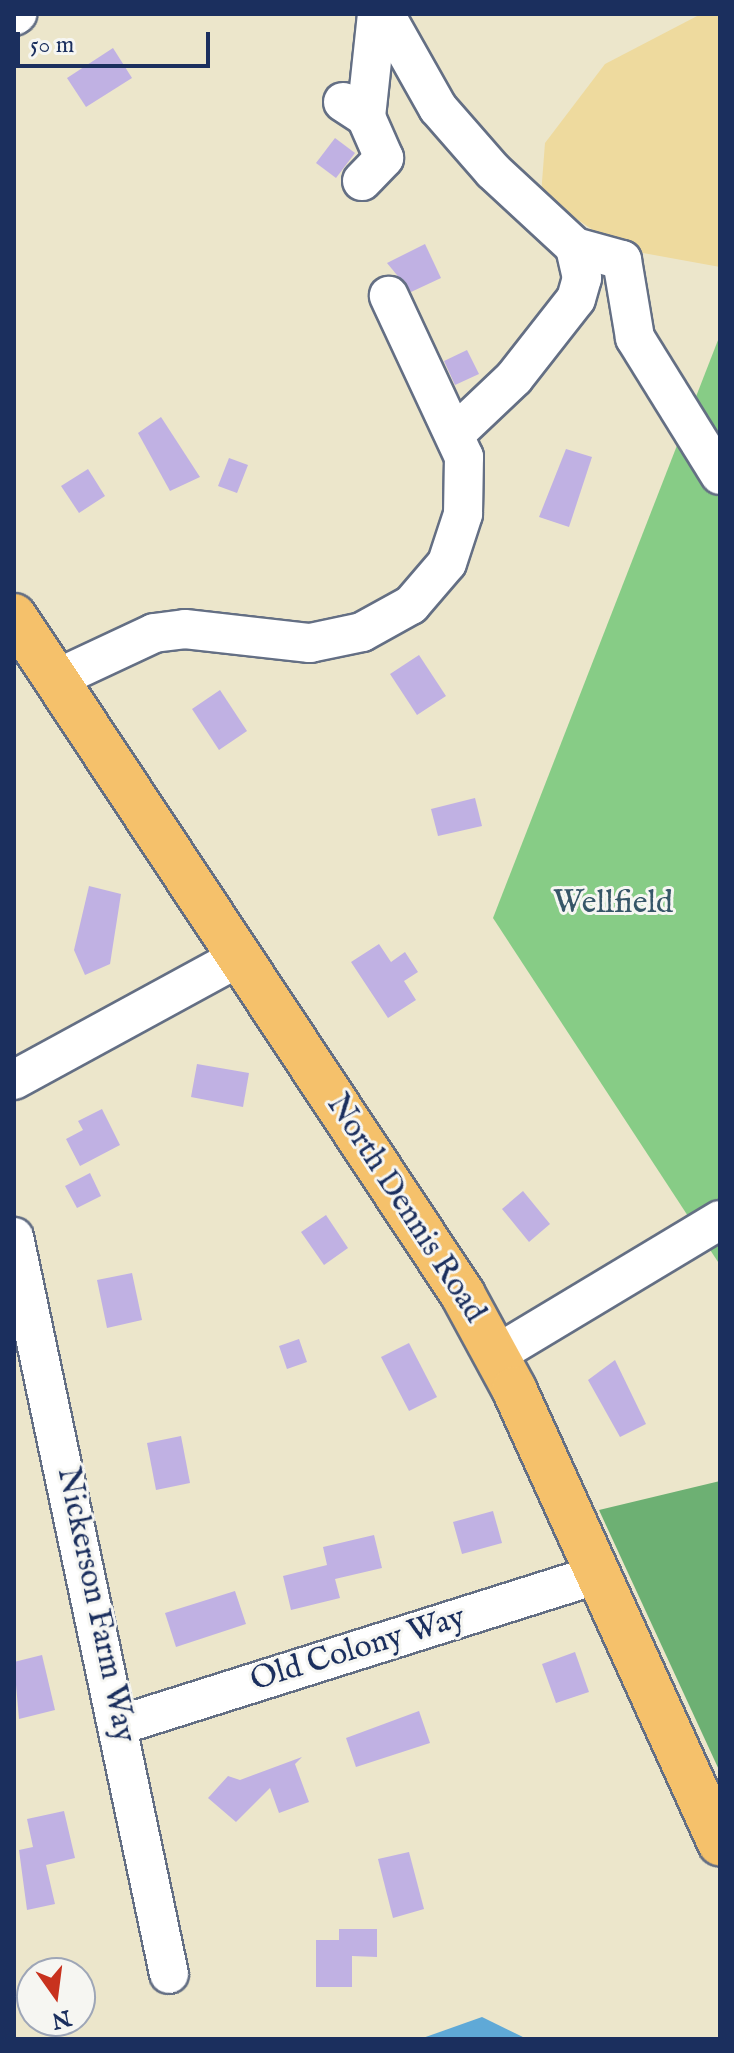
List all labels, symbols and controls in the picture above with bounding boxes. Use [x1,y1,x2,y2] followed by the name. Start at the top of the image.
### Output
[20,16,214,66] scale bar
[30,30,74,61] text: 50 m
[553,885,673,923] park label: Wellfield
[317,1088,493,1330] street label: North Dennis Road
[47,1464,143,1746] street label: Nickerson Farm Way
[246,1599,470,1701] street label: Old Colony Way
[16,1957,96,2037] north arrow
[49,2002,74,2034] text: N

